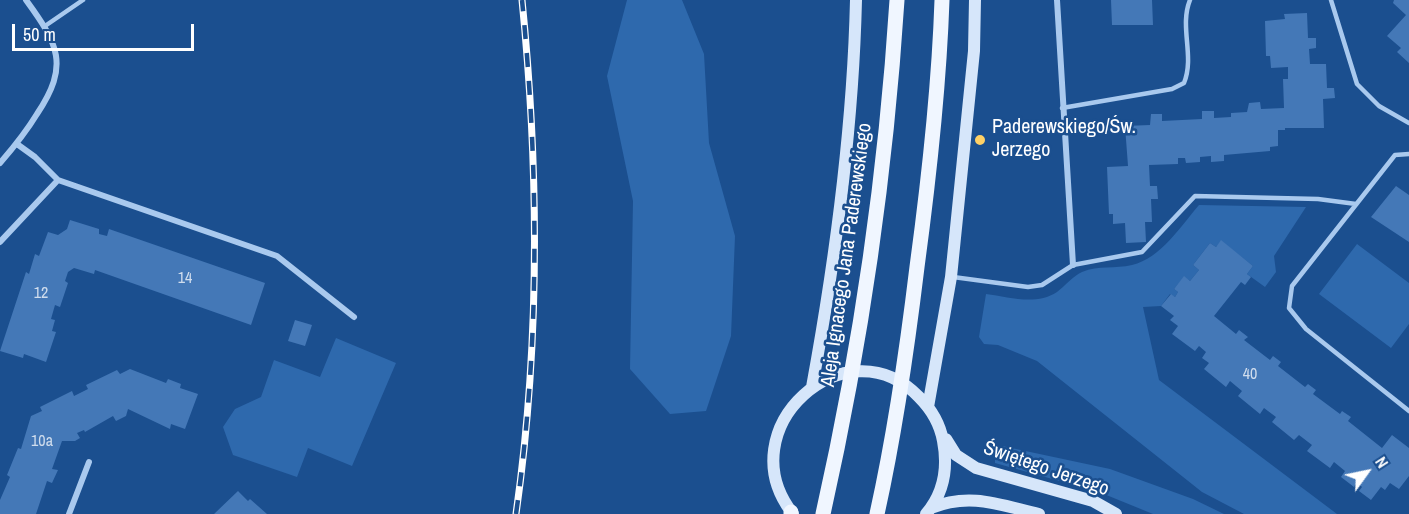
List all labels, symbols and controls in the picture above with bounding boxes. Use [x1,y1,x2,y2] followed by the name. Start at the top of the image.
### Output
[15,12,196,50] scale bar
[23,22,56,47] text: 50 m
[992,116,1136,163] place label: Paderewskiego/Św. Jerzego
[817,122,877,388] street label: Aleja Ignacego Jana Paderewskiego
[973,133,987,147] marker: Paderewskiego/Św. Jerzego
[178,269,192,289] house number: 14
[34,284,48,304] house number: 12
[1243,365,1257,385] house number: 40
[31,432,53,452] house number: 10a
[980,436,1112,502] street label: Świętego Jerzego
[1337,442,1397,502] north arrow
[1370,452,1394,472] text: N

